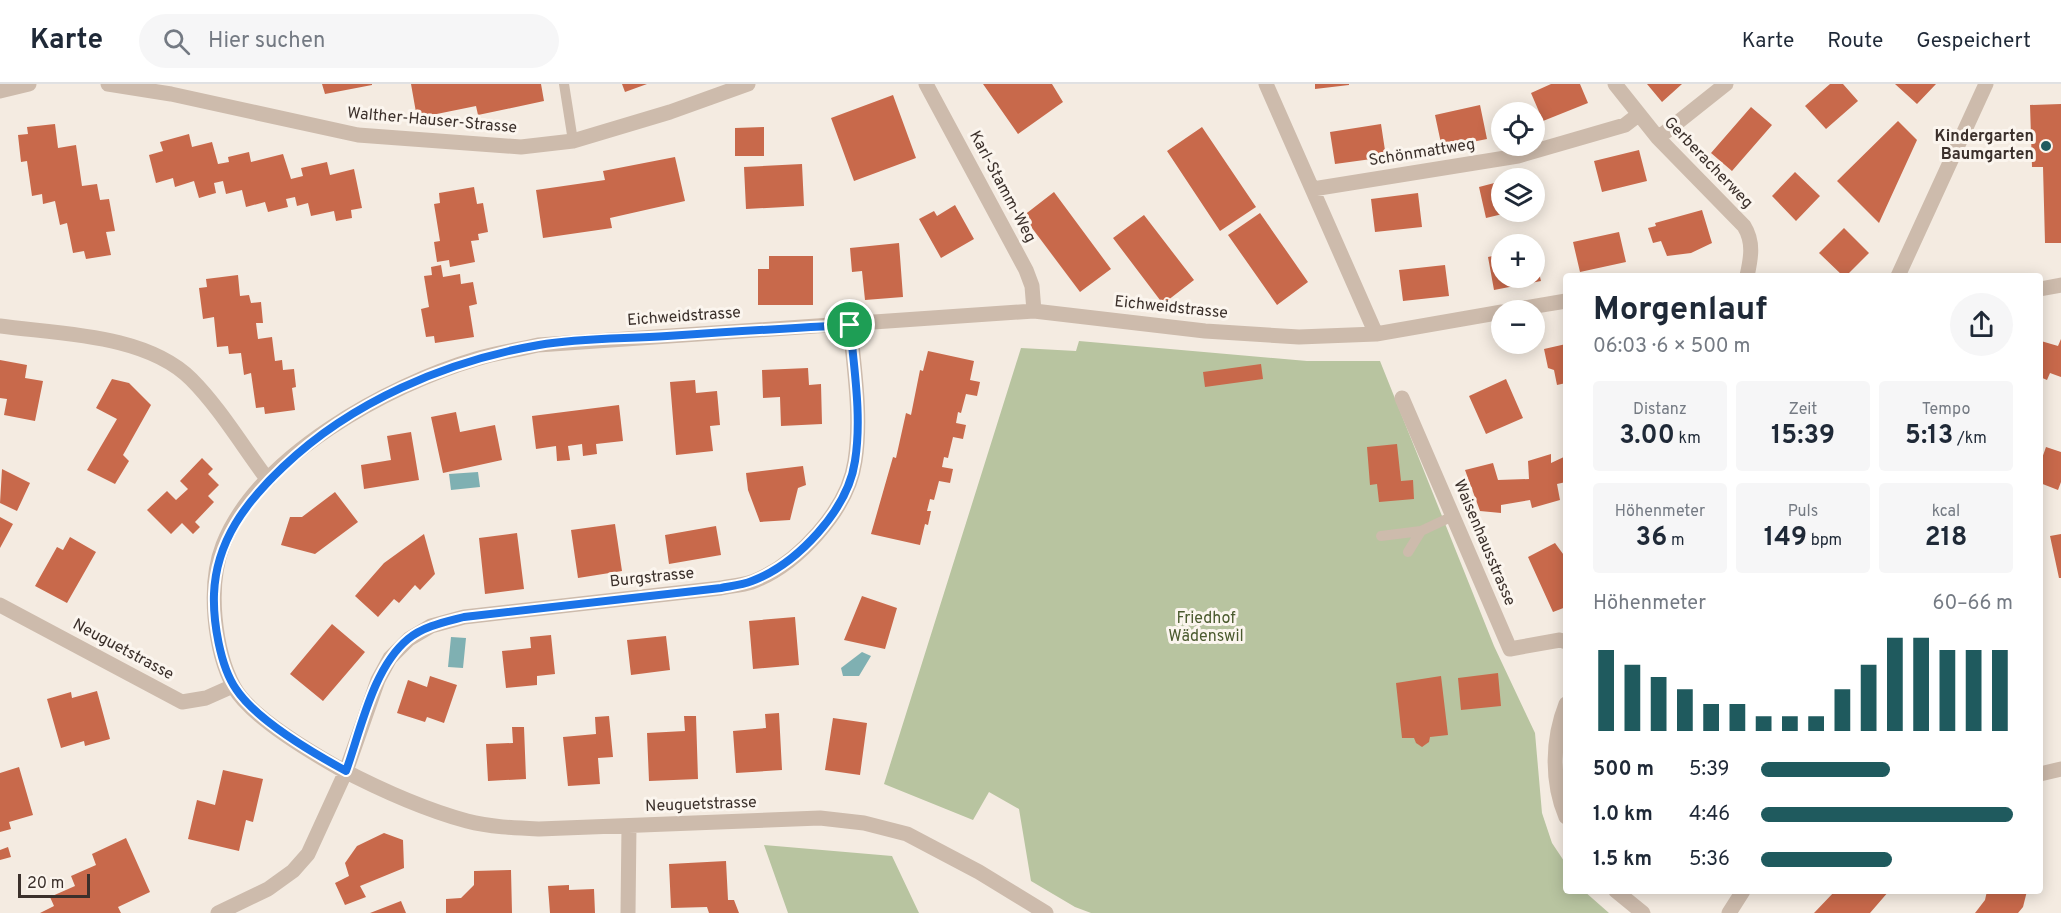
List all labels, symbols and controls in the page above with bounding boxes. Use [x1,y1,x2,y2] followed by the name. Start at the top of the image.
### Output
[139,14,559,68] search box
[30,23,103,59] text: Karte
[160,25,193,58] icon: search
[208,28,325,55] text: Hier suchen
[1742,28,1794,55] text: Karte
[1827,28,1883,55] text: Route
[1916,28,2031,55] text: Gespeichert
[1491,102,1545,354] map controls
[1491,102,1545,156] button: locate
[346,104,518,138] street label: Walther-Hauser-Strasse
[1659,113,1757,213] street label: Gerberacherweg
[1935,127,2034,165] place label: Kindergarten Baumgarten
[964,128,1040,246] street label: Karl-Stamm-Weg
[1367,135,1477,171] street label: Schönmattweg
[2039,139,2053,153] marker: Kindergarten Baumgarten
[1491,168,1545,222] button: layers
[1491,234,1545,288] button: +
[1593,290,1767,332] text: Morgenlauf
[1113,292,1229,324] street label: Eichweidstrasse
[1950,293,2013,356] button: share
[824,299,875,350] pin
[1491,300,1545,354] button: −
[626,303,742,331] street label: Eichweidstrasse
[833,308,866,341] icon: arrive
[1593,334,1750,360] text: 06:03 · 6 × 500 m
[1633,400,1687,420] text: Distanz
[1789,400,1817,420] text: Zeit
[1922,400,1970,420] text: Tempo
[1619,420,1675,453] text: 3.00
[1771,420,1835,453] text: 15:39
[1905,420,1953,453] text: 5:13
[1675,429,1701,449] text: km
[1953,429,1987,449] text: /km
[1448,477,1520,609] street label: Waisenhausstrasse
[1615,502,1705,522] text: Höhenmeter
[1788,502,1818,522] text: Puls
[1932,502,1960,522] text: kcal
[1636,522,1667,555] text: 36
[1764,522,1807,555] text: 149
[1925,522,1967,555] text: 218
[1667,531,1684,551] text: m
[1807,531,1842,551] text: bpm
[609,564,695,592] street label: Burgstrasse
[1593,591,1706,617] text: Höhenmeter
[1933,591,2013,617] text: 60–66 m
[1168,609,1244,647] park label: Friedhof Wädenswil
[69,615,177,685] street label: Neuguetstrasse
[1593,757,1654,783] text: 500 m
[1689,757,1730,783] text: 5:39
[645,793,757,817] street label: Neuguetstrasse
[1593,802,1653,828] text: 1.0 km
[1689,802,1730,828] text: 4:46
[1593,847,1652,873] text: 1.5 km
[1689,847,1730,873] text: 5:36
[18,871,90,898] scale bar
[27,874,64,894] text: 20 m

